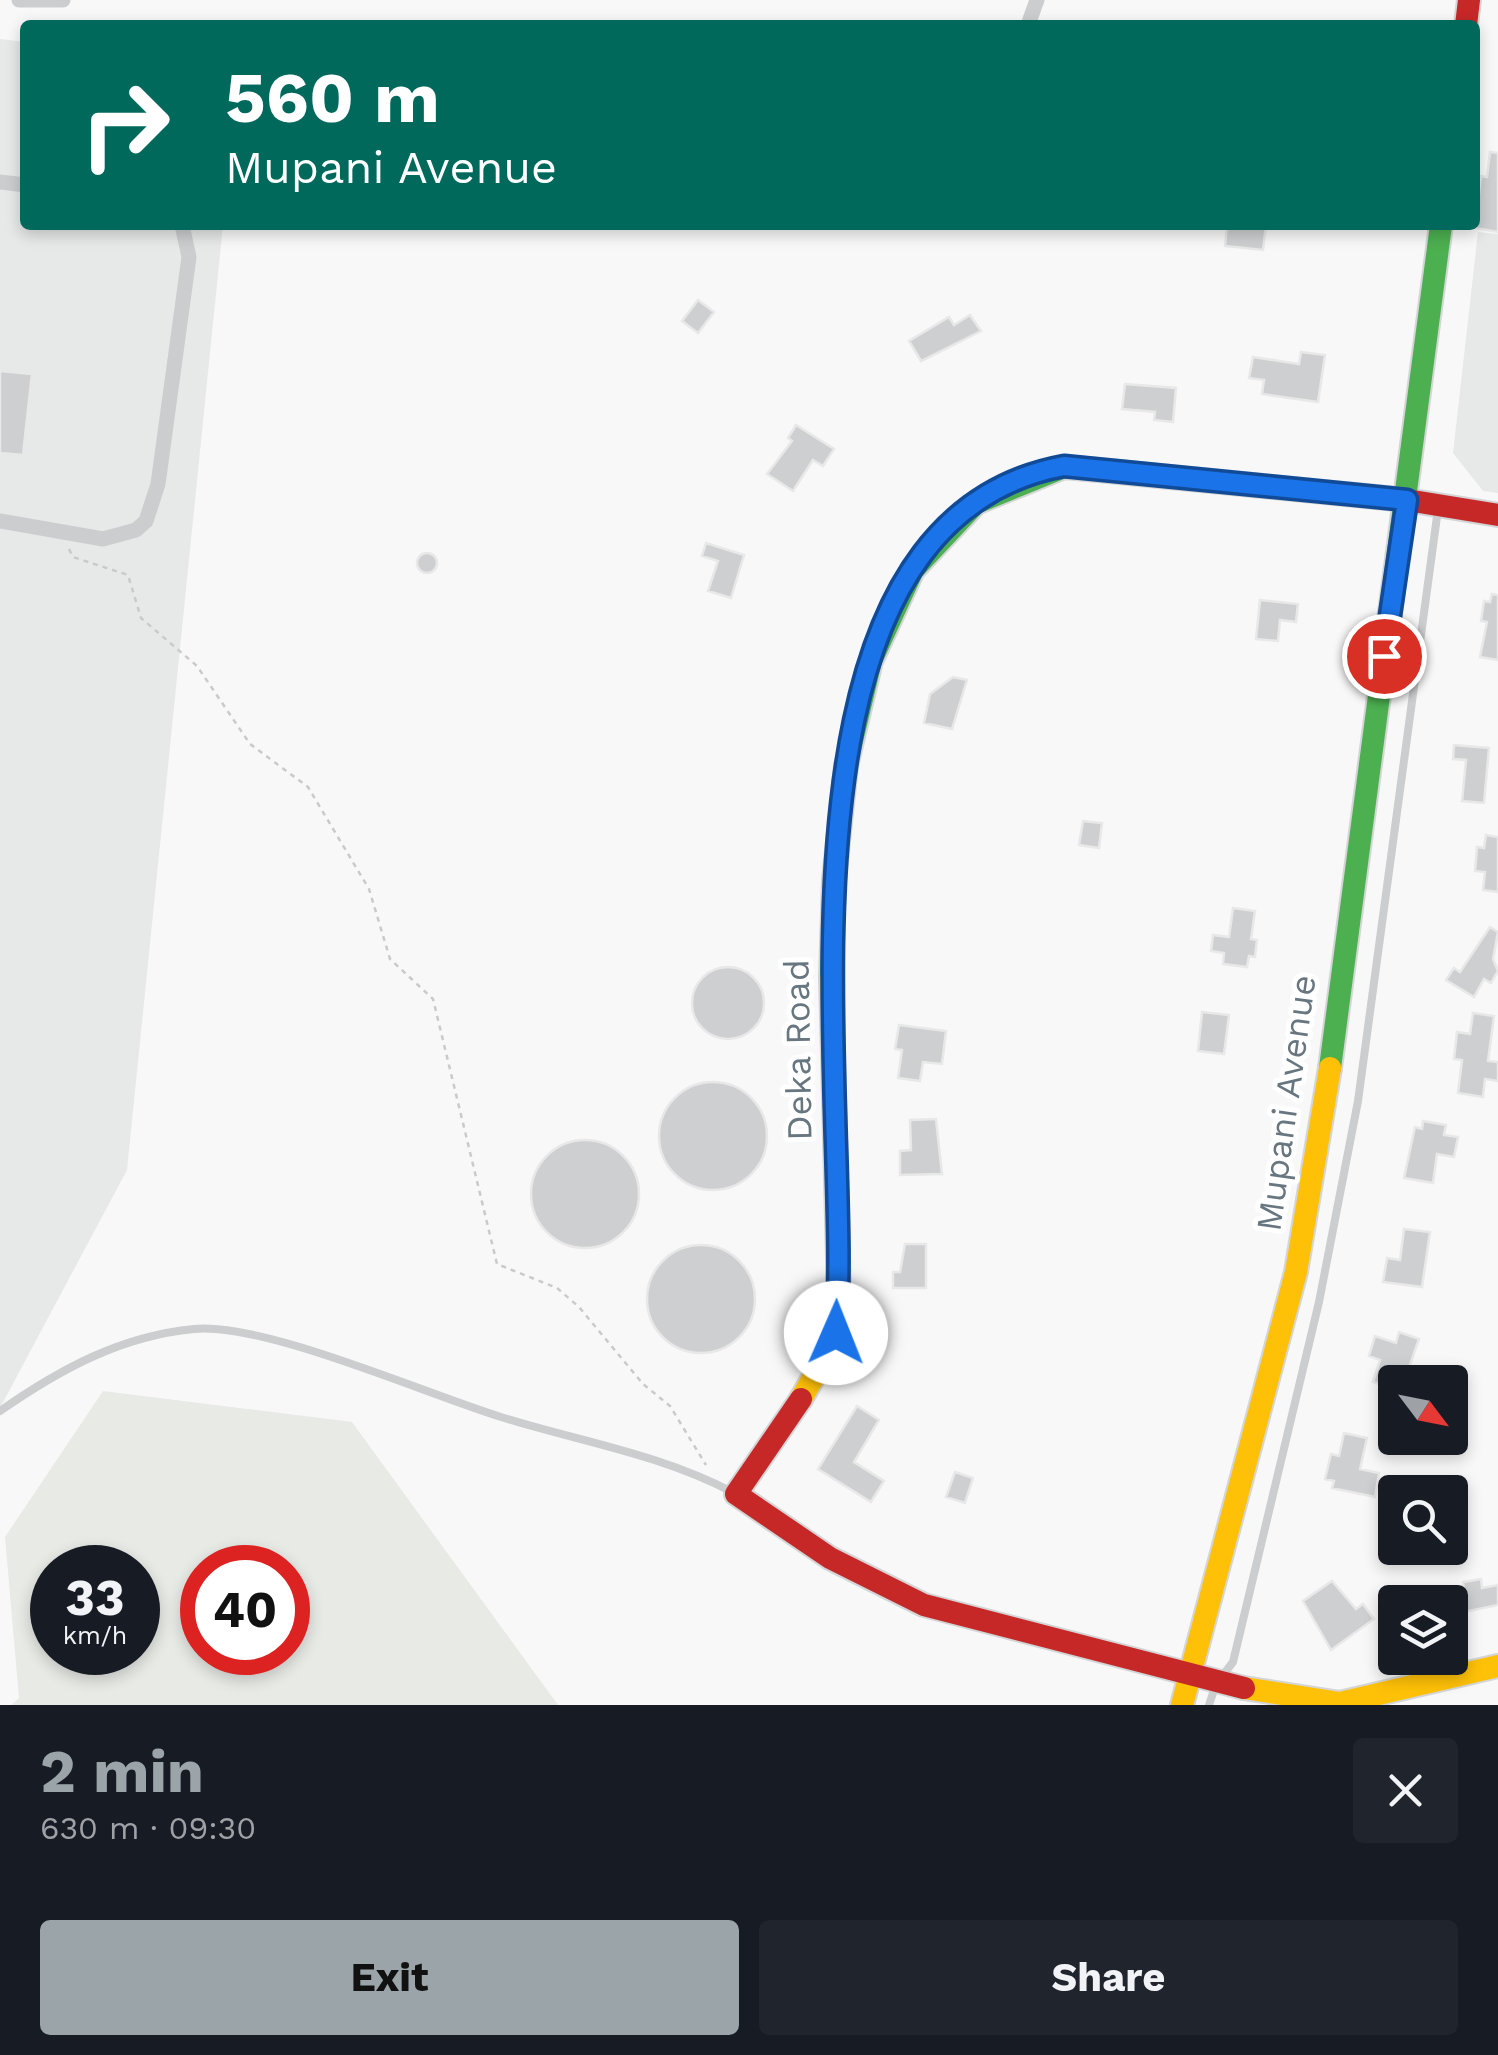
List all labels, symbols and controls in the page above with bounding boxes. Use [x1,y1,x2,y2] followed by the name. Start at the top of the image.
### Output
[225,57,440,139] text: 560 m
[60,60,190,190] icon: right
[225,141,557,194] text: Mupani Avenue
[1342,614,1427,699] pin
[1357,629,1412,684] icon: arrive
[775,959,821,1141] street label: Deka Road
[1247,972,1325,1234] street label: Mupani Avenue
[784,1281,888,1385] position arrow
[1378,1365,1468,1455] north arrow
[1378,1365,1468,1675] map controls
[1378,1475,1468,1565] button: search
[180,1545,310,1675] speed limit sign: 40
[65,1568,125,1627] text: 33
[1378,1585,1468,1675] button: layers
[63,1621,127,1650] text: km/h
[40,1736,204,1807] text: 2 min
[1353,1738,1458,1843] button: close
[40,1809,256,1847] text: 630 m · 09:30
[40,1920,739,2035] button: Exit
[759,1920,1458,2035] button: Share

